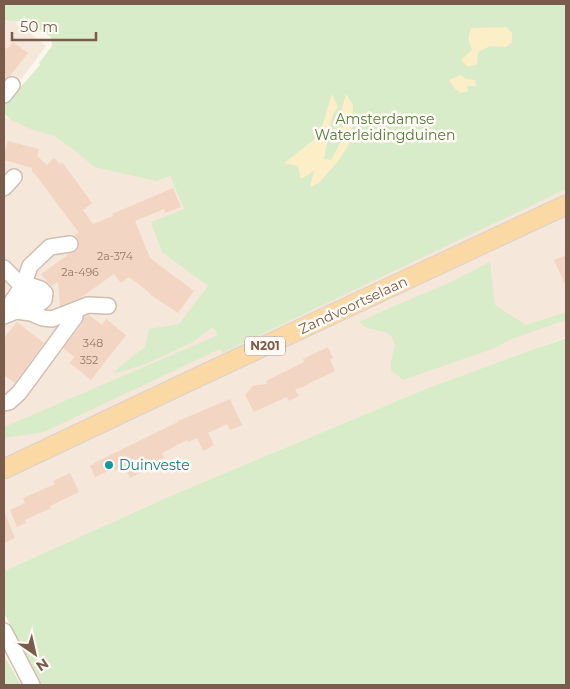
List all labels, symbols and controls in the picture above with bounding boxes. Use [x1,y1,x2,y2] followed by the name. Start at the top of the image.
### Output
[12,10,96,42] scale bar
[20,17,58,36] text: 50 m
[315,110,455,144] park label: Amsterdamse Waterleidingduinen
[97,249,134,263] house number: 2a-374
[61,265,99,279] house number: 2a-496
[296,272,410,338] street label: Zandvoortselaan
[83,336,103,350] house number: 348
[245,336,285,356] road number: N201
[80,353,98,367] house number: 352
[119,456,190,474] place label: Duinveste
[103,459,115,471] marker: Duinveste
[10,629,60,679] north arrow
[33,654,52,675] text: N

